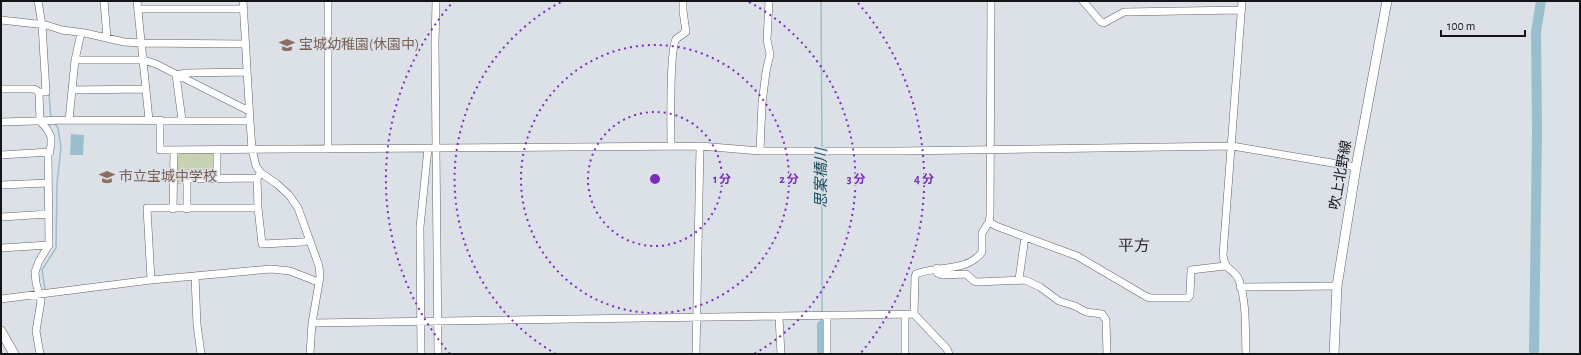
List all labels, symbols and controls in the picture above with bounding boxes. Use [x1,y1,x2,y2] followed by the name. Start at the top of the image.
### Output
[1441,12,1525,38] scale bar
[1447,20,1475,32] text: 100 m
[278,36,296,54] school or university icon: 宝城幼稚園(休園中)
[299,36,419,52] place label: 宝城幼稚園(休園中)
[1326,139,1354,211] street label: 吹上北野線
[813,146,829,208] water label: 思案橋川
[98,168,116,186] school or university icon: 市立宝城中学校
[119,169,217,184] place label: 市立宝城中学校
[648,172,662,186] centre of rings
[713,173,731,185] text: 1 分
[779,173,799,185] text: 2 分
[847,173,865,185] text: 3 分
[914,173,934,185] text: 4 分
[1118,238,1150,254] district label: 平方

